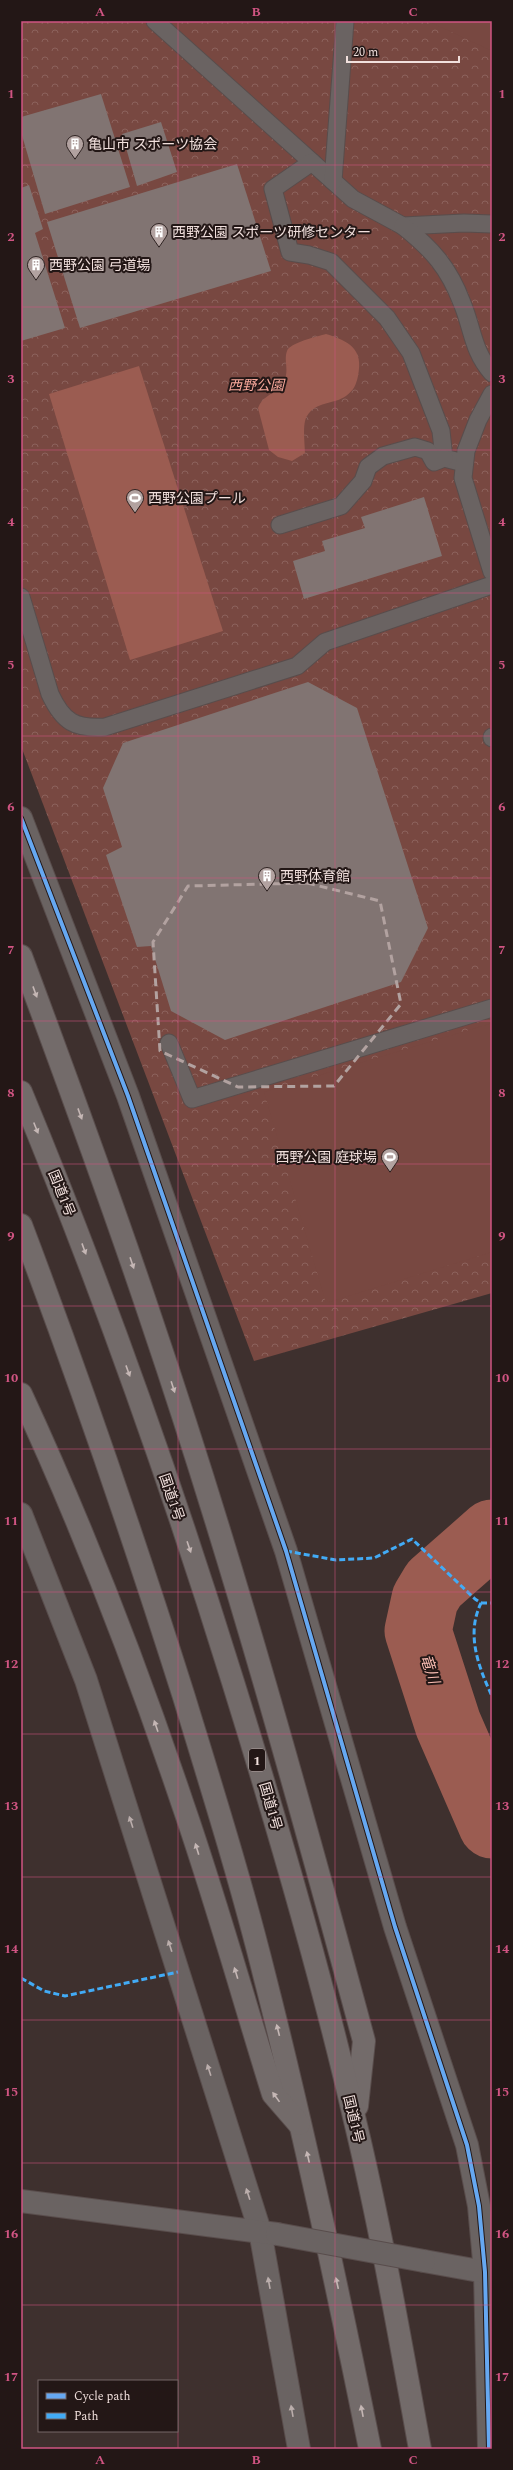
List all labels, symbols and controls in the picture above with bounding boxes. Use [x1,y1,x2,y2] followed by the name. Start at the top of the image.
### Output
[95,2,105,22] text: A
[251,2,261,22] text: B
[408,2,418,22] text: C
[347,38,459,64] scale bar
[353,43,378,62] text: 20 m
[7,84,15,104] text: 1
[498,84,506,104] text: 1
[65,134,85,159] building icon: 亀山市 スポーツ協会
[88,134,217,155] place label: 亀山市 スポーツ協会
[149,222,169,247] building icon: 西野公園 スポーツ研修センター
[172,222,371,243] place label: 西野公園 スポーツ研修センター
[7,227,15,247] text: 2
[498,227,506,247] text: 2
[26,255,46,280] building icon: 西野公園 弓道場
[49,255,151,276] place label: 西野公園 弓道場
[7,369,15,389] text: 3
[498,369,506,389] text: 3
[228,375,286,396] park label: 西野公園
[125,488,145,513] sports icon: 西野公園プール
[148,488,246,509] place label: 西野公園プール
[7,512,15,532] text: 4
[498,512,506,532] text: 4
[7,655,15,675] text: 5
[498,655,506,675] text: 5
[7,797,15,817] text: 6
[498,797,506,817] text: 6
[257,866,277,891] building icon: 西野体育館
[280,866,350,887] place label: 西野体育館
[7,940,15,960] text: 7
[498,940,506,960] text: 7
[32,987,38,999] one-way arrow
[7,1083,15,1103] text: 8
[498,1083,506,1103] text: 8
[77,1108,83,1120] one-way arrow
[33,1123,39,1134] one-way arrow
[276,1147,377,1168] place label: 西野公園 庭球場
[380,1147,400,1172] sports icon: 西野公園 庭球場
[43,1167,80,1220] street label: 国道1号
[7,1226,15,1246] text: 9
[498,1226,506,1246] text: 9
[81,1244,87,1256] one-way arrow
[129,1258,135,1270] one-way arrow
[126,1366,132,1378] one-way arrow
[4,1368,18,1388] text: 10
[495,1368,509,1388] text: 10
[170,1381,176,1393] one-way arrow
[154,1471,189,1524] street label: 国道1号
[4,1511,18,1531] text: 11
[495,1511,509,1531] text: 11
[187,1541,193,1553] one-way arrow
[414,1651,446,1689] water label: 竜川
[4,1654,18,1674] text: 12
[495,1654,509,1674] text: 12
[152,1720,158,1732] one-way arrow
[249,1749,265,1771] road number: 1
[254,1780,287,1833] street label: 国道1号
[4,1796,18,1816] text: 13
[495,1796,509,1816] text: 13
[128,1816,134,1828] one-way arrow
[194,1843,200,1855] one-way arrow
[4,1939,19,1959] text: 14
[495,1939,510,1959] text: 14
[167,1940,173,1952] one-way arrow
[233,1967,239,1979] one-way arrow
[275,2024,281,2036] one-way arrow
[206,2064,212,2076] one-way arrow
[4,2082,18,2102] text: 15
[495,2082,509,2102] text: 15
[272,2091,280,2102] one-way arrow
[338,2093,369,2145] street label: 国道1号
[305,2150,311,2163] one-way arrow
[245,2188,251,2200] one-way arrow
[4,2224,18,2244] text: 16
[495,2224,509,2244] text: 16
[266,2277,272,2289] one-way arrow
[333,2277,339,2290] one-way arrow
[4,2367,18,2387] text: 17
[495,2367,509,2387] text: 17
[38,2380,178,2432] legend
[74,2387,131,2406] text: Cycle path
[289,2404,295,2417] one-way arrow
[359,2405,365,2417] one-way arrow
[74,2407,99,2426] text: Path
[95,2450,105,2470] text: A
[251,2450,261,2470] text: B
[408,2450,418,2470] text: C

